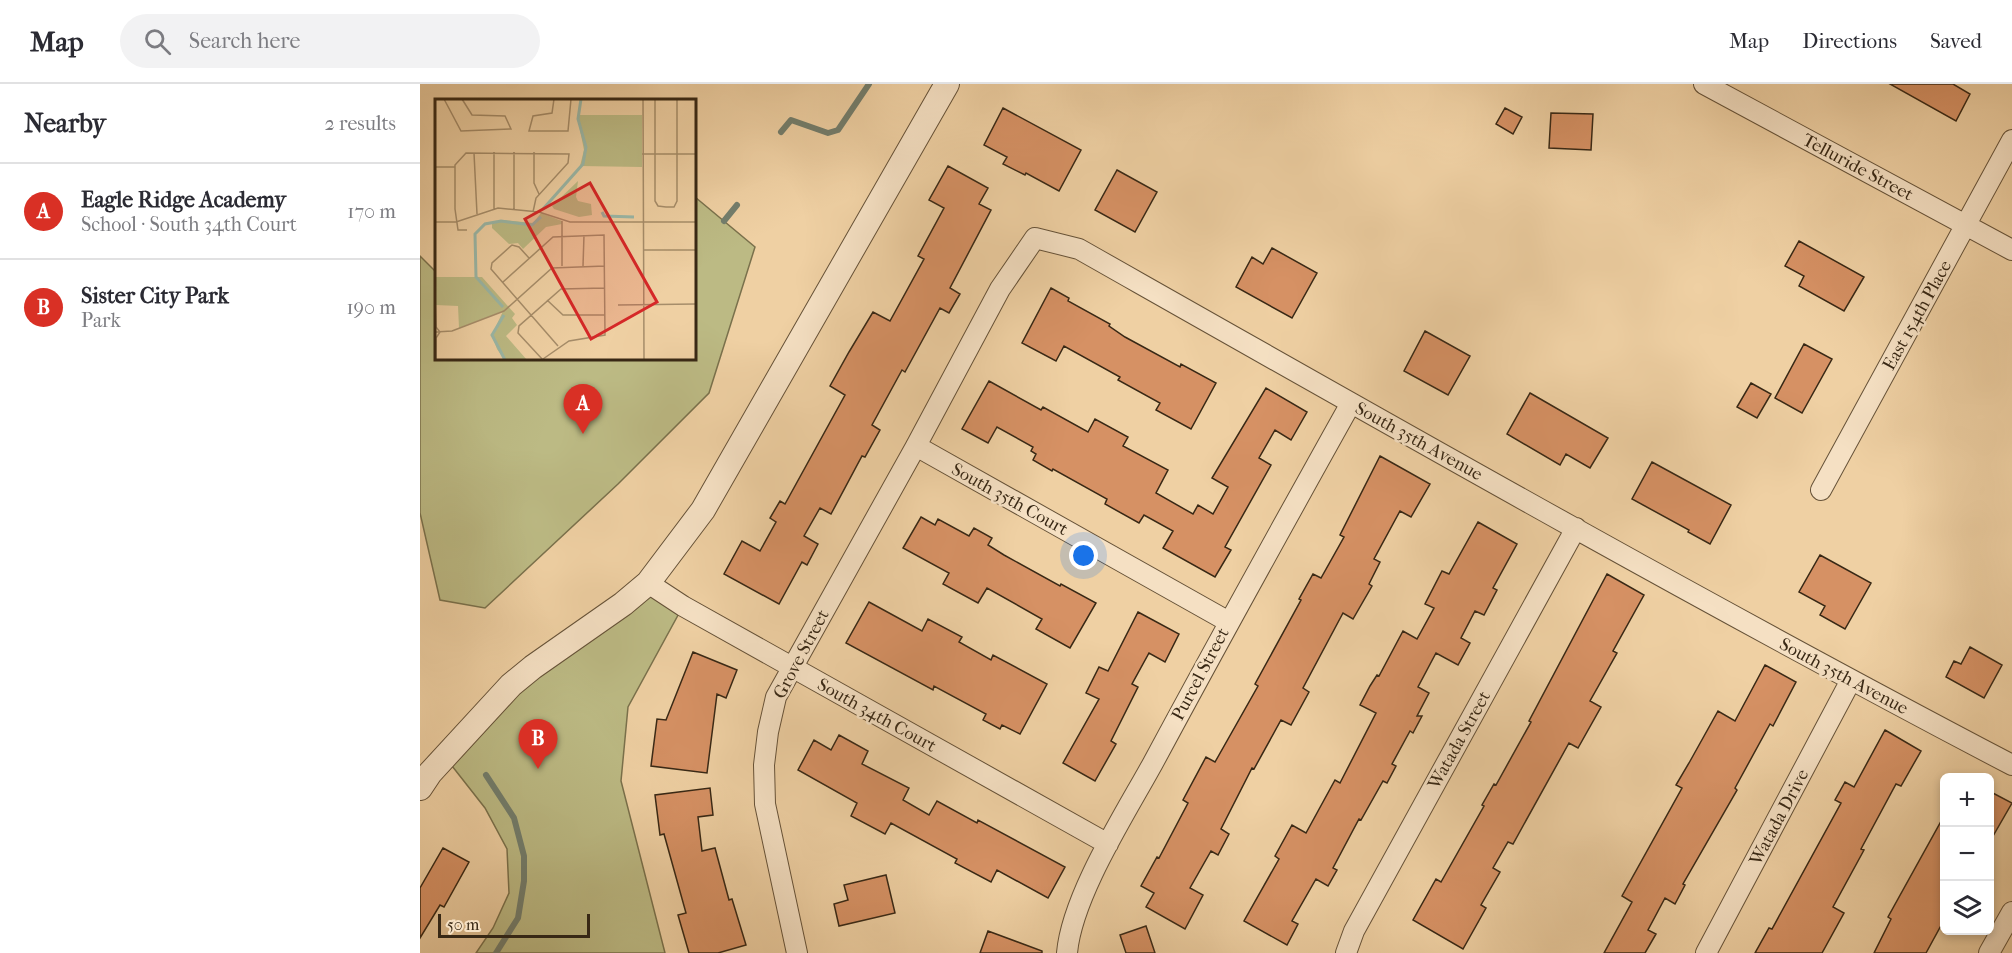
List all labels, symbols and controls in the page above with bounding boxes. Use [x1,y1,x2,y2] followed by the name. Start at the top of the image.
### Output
[120,14,540,68] search box
[30,25,84,58] text: Map
[141,25,174,58] icon: search
[189,28,300,54] text: Search here
[1729,29,1769,53] text: Map
[1802,29,1897,53] text: Directions
[1930,29,1982,53] text: Saved
[435,99,696,360] inset map
[24,108,106,139] text: Nearby
[325,112,396,135] text: 2 results
[1799,129,1917,206] street label: Telluride Street
[81,187,286,213] text: Eagle Ridge Academy
[37,200,50,223] text: A
[347,200,396,223] text: 170 m
[81,213,297,236] text: School · South 34th Court
[1879,257,1956,374] street label: East 154th Place
[81,283,229,309] text: Sister City Park
[37,296,50,319] text: B
[346,296,396,319] text: 190 m
[81,309,121,332] text: Park
[564,384,602,434] pin: A
[1351,398,1486,485] street label: South 35th Avenue
[948,459,1072,540] street label: South 35th Court
[1069,541,1098,570] your location
[769,606,834,702] street label: Grove Street
[1167,624,1234,724] street label: Purcel Street
[1776,634,1912,719] street label: South 35th Avenue
[814,674,940,757] street label: South 34th Court
[1423,687,1495,794] street label: Watada Street
[518,720,558,769] pin: B
[1745,766,1814,870] street label: Watada Drive
[1940,773,1994,935] map controls
[1940,773,1994,827] button: +
[1940,827,1994,881] button: −
[1940,881,1994,935] button: layers
[438,911,590,938] scale bar
[447,915,479,934] text: 50 m

